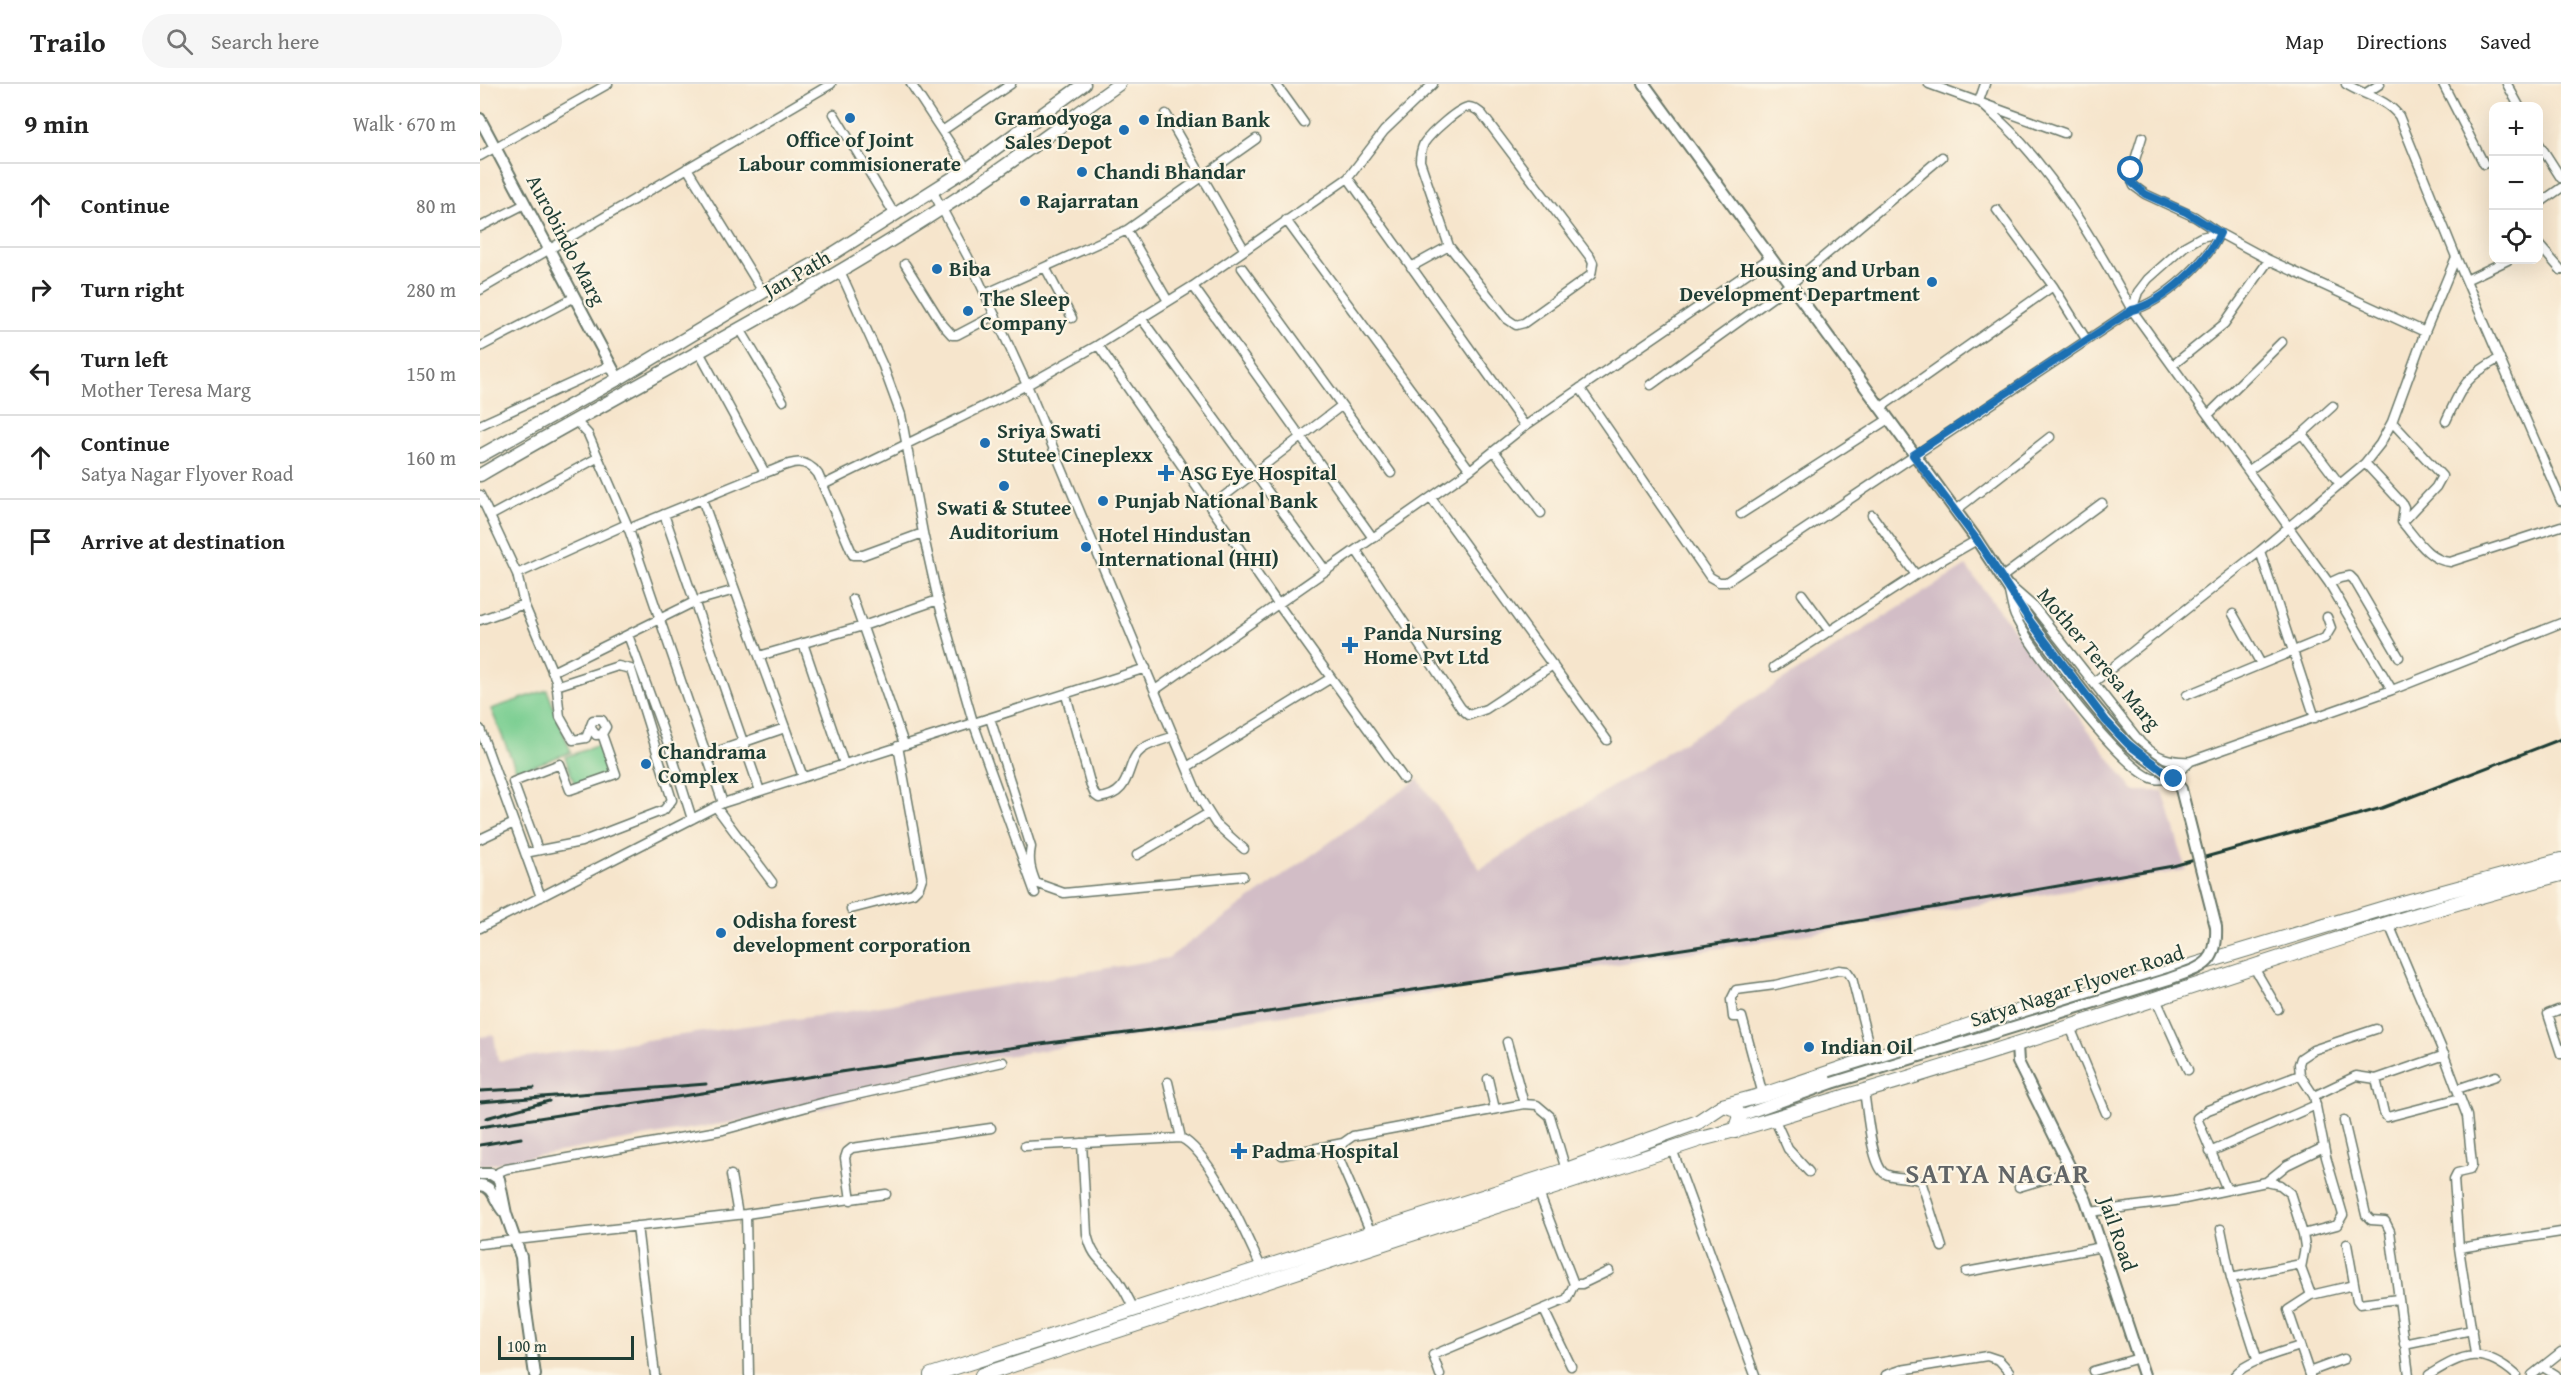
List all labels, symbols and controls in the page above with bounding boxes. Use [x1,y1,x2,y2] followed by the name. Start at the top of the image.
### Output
[142,14,562,68] search box
[30,21,106,62] text: Trailo
[163,25,196,58] icon: search
[211,25,319,57] text: Search here
[2285,26,2324,57] text: Map
[2357,26,2447,57] text: Directions
[2480,26,2531,57] text: Saved
[994,102,1112,157] place label: Gramodyoga Sales Depot
[2489,102,2543,264] map controls
[2489,102,2543,156] button: +
[24,104,89,143] text: 9 min
[1156,104,1271,135] place label: Indian Bank
[353,109,456,138] text: Walk · 670 m
[843,111,857,125] marker: Office of Joint Labour commisionerate
[1137,113,1151,127] marker: Indian Bank
[1117,123,1131,137] marker: Gramodyoga Sales Depot
[739,124,961,179] place label: Office of Joint Labour commisionerate
[1094,156,1246,187] place label: Chandi Bhandar
[2117,156,2143,182] route start
[2489,156,2543,210] button: −
[1075,165,1089,179] marker: Chandi Bhandar
[519,169,614,311] street label: Aurobindo Marg
[1037,185,1139,216] place label: Rajarratan
[24,189,57,222] icon: ahead
[81,189,170,221] text: Continue
[416,191,456,220] text: 80 m
[1018,194,1032,208] marker: Rajarratan
[2489,210,2543,264] button: locate
[755,242,836,307] street label: Jan Path
[949,253,991,284] place label: Biba
[1680,254,1921,309] place label: Housing and Urban Development Department
[930,262,944,276] marker: Biba
[24,273,57,306] icon: right
[81,273,184,305] text: Turn right
[406,275,456,304] text: 280 m
[1925,275,1939,289] marker: Housing and Urban Development Department
[980,283,1070,338] place label: The Sleep Company
[961,304,975,318] marker: The Sleep Company
[81,343,168,375] text: Turn left
[24,357,57,390] icon: left
[406,359,456,388] text: 150 m
[81,375,251,404] text: Mother Teresa Marg
[997,415,1153,470] place label: Sriya Swati Stutee Cineplexx
[81,427,170,459] text: Continue
[978,436,992,450] marker: Sriya Swati Stutee Cineplexx
[24,441,57,474] icon: ahead
[406,443,456,472] text: 160 m
[1180,457,1337,488] place label: ASG Eye Hospital
[81,459,293,488] text: Satya Nagar Flyover Road
[1157,464,1175,482] marker: ASG Eye Hospital
[997,479,1011,493] marker: Swati & Stutee Auditorium
[1115,485,1319,516] place label: Punjab National Bank
[937,492,1071,547] place label: Swati & Stutee Auditorium
[1096,494,1110,508] marker: Punjab National Bank
[1098,519,1279,574] place label: Hotel Hindustan International (HHI)
[24,525,57,558] icon: arrive
[81,525,285,557] text: Arrive at destination
[1079,540,1093,554] marker: Hotel Hindustan International (HHI)
[2030,580,2169,737] street label: Mother Teresa Marg
[1364,617,1503,672] place label: Panda Nursing Home Pvt Ltd
[1341,636,1359,654] marker: Panda Nursing Home Pvt Ltd
[658,736,767,791] place label: Chandrama Complex
[639,757,653,771] marker: Chandrama Complex
[2160,765,2186,791] route end
[733,905,971,960] place label: Odisha forest development corporation
[714,926,728,940] marker: Odisha forest development corporation
[1966,936,2188,1035] street label: Satya Nagar Flyover Road
[1821,1031,1914,1062] place label: Indian Oil
[1802,1040,1816,1054] marker: Indian Oil
[1252,1135,1399,1166] place label: Padma Hospital
[1230,1142,1248,1160] marker: Padma Hospital
[1905,1153,2091,1193] district label: SATYA NAGAR
[2090,1190,2146,1276] street label: Jail Road
[498,1333,634,1360] scale bar
[507,1334,547,1358] text: 100 m

